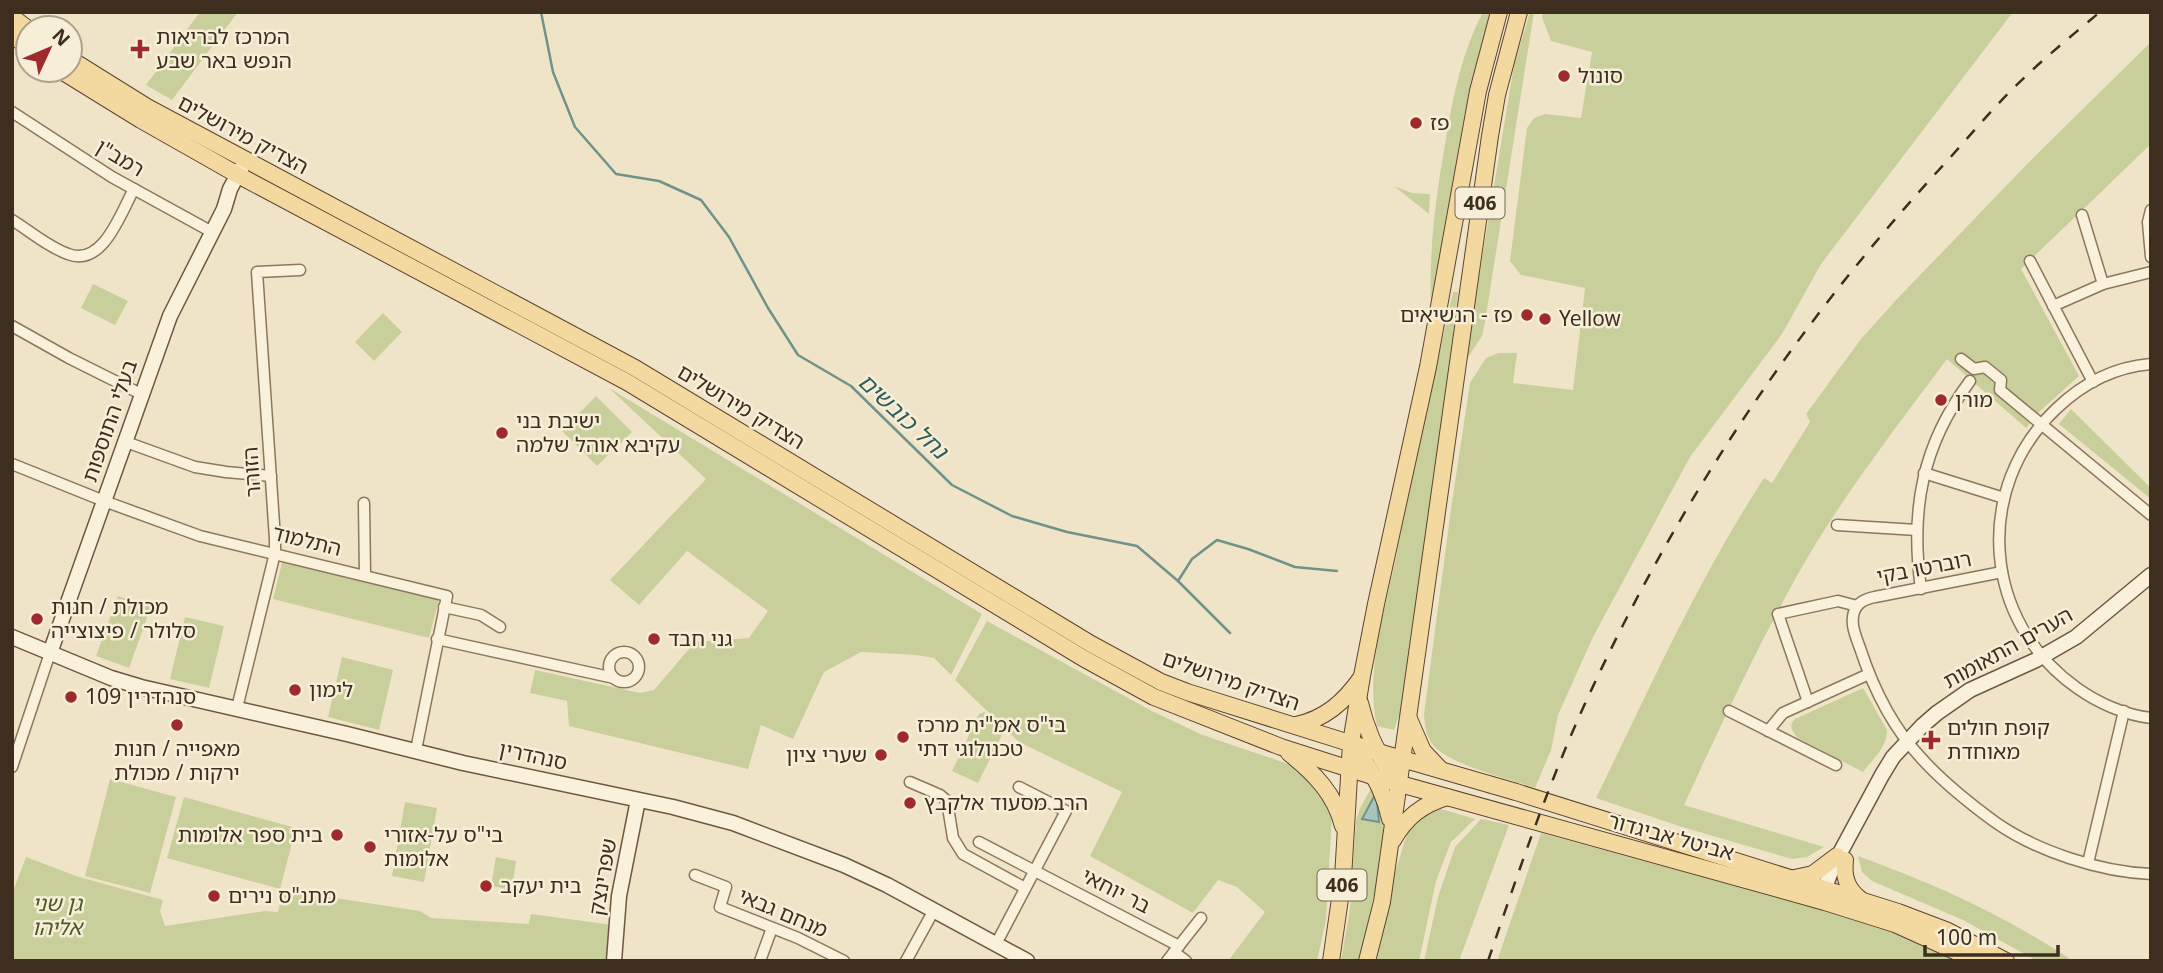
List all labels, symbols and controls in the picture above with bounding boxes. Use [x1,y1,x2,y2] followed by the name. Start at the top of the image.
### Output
[14,14,84,84] north arrow
[156,22,292,74] place label: המרכז לבריאות הנפש באר שבע
[47,23,76,52] text: N
[130,39,150,59] marker: המרכז לבריאות הנפש באר שבע
[1578,61,1623,89] place label: סונול
[1556,68,1572,84] marker: סונול
[173,88,314,180] street label: הצדיק מירושלים
[1430,108,1450,136] place label: פז
[1408,115,1424,131] marker: פז
[91,132,150,183] street label: רמב"ן
[1456,188,1504,218] road number: 406
[1400,300,1513,328] place label: פז - הנשיאים
[1559,304,1621,332] place label: Yellow
[1519,307,1535,323] marker: פז - הנשיאים
[1537,311,1553,327] marker: Yellow
[75,356,143,486] street label: בעלי התוספות
[673,357,810,455] street label: הצדיק מירושלים
[852,365,957,467] water label: נחל כובשים
[1955,385,1993,413] place label: מורן
[1933,392,1949,408] marker: מורן
[516,406,680,458] place label: ישיבת בני עקיבא אוהל שלמה
[494,425,510,441] marker: ישיבת בני עקיבא אוהל שלמה
[235,446,267,498] street label: הזוהר
[270,518,345,562] street label: התלמוד
[1874,544,1974,590] street label: רוברטו בקי
[51,592,196,644] place label: מכולת / חנות סלולר / פיצוצייה
[1938,600,2077,694] street label: הערים התאומות
[29,611,45,627] marker: מכולת / חנות סלולר / פיצוצייה
[668,624,733,652] place label: גני חבד
[646,631,662,647] marker: גני חבד
[1159,643,1304,717] street label: הצדיק מירושלים
[309,675,353,703] place label: לימון
[85,682,196,710] place label: סנהדרין 109
[287,682,303,698] marker: לימון
[63,689,79,705] marker: סנהדרין 109
[917,710,1066,762] place label: בי"ס אמ"ית מרכז טכנולוגי דתי
[1947,713,2050,765] place label: קופת חולים מאוחדת
[169,717,185,733] marker: מאפייה / חנות ירקות / מכולת
[895,729,911,745] marker: בי"ס אמ"ית מרכז טכנולוגי דתי
[1921,730,1941,750] marker: קופת חולים מאוחדת
[114,734,240,786] place label: מאפייה / חנות ירקות / מכולת
[496,734,570,776] street label: סנהדרין
[786,740,867,768] place label: שערי ציון
[873,747,889,763] marker: שערי ציון
[924,788,1088,816] place label: הרב מסעוד אלקבץ
[902,795,918,811] marker: הרב מסעוד אלקבץ
[1605,806,1737,866] street label: אביטל אביגדור
[178,820,323,848] place label: בית ספר אלומות
[384,820,503,872] place label: בי"ס על-אזורי אלומות
[329,827,345,843] marker: בית ספר אלומות
[581,836,623,918] street label: שפרינצק
[362,839,378,855] marker: בי"ס על-אזורי אלומות
[1077,861,1156,919] street label: בר יוחאי
[1318,870,1366,900] road number: 406
[500,871,582,899] place label: בית יעקב
[478,878,494,894] marker: בית יעקב
[228,881,336,909] place label: מתנ"ס נירים
[734,881,833,944] street label: מנחם גבאי
[206,888,222,904] marker: מתנ"ס נירים
[32,889,84,941] park label: גן שני אליהו
[1925,914,2058,958] scale bar
[1936,923,1997,951] text: 100 m

